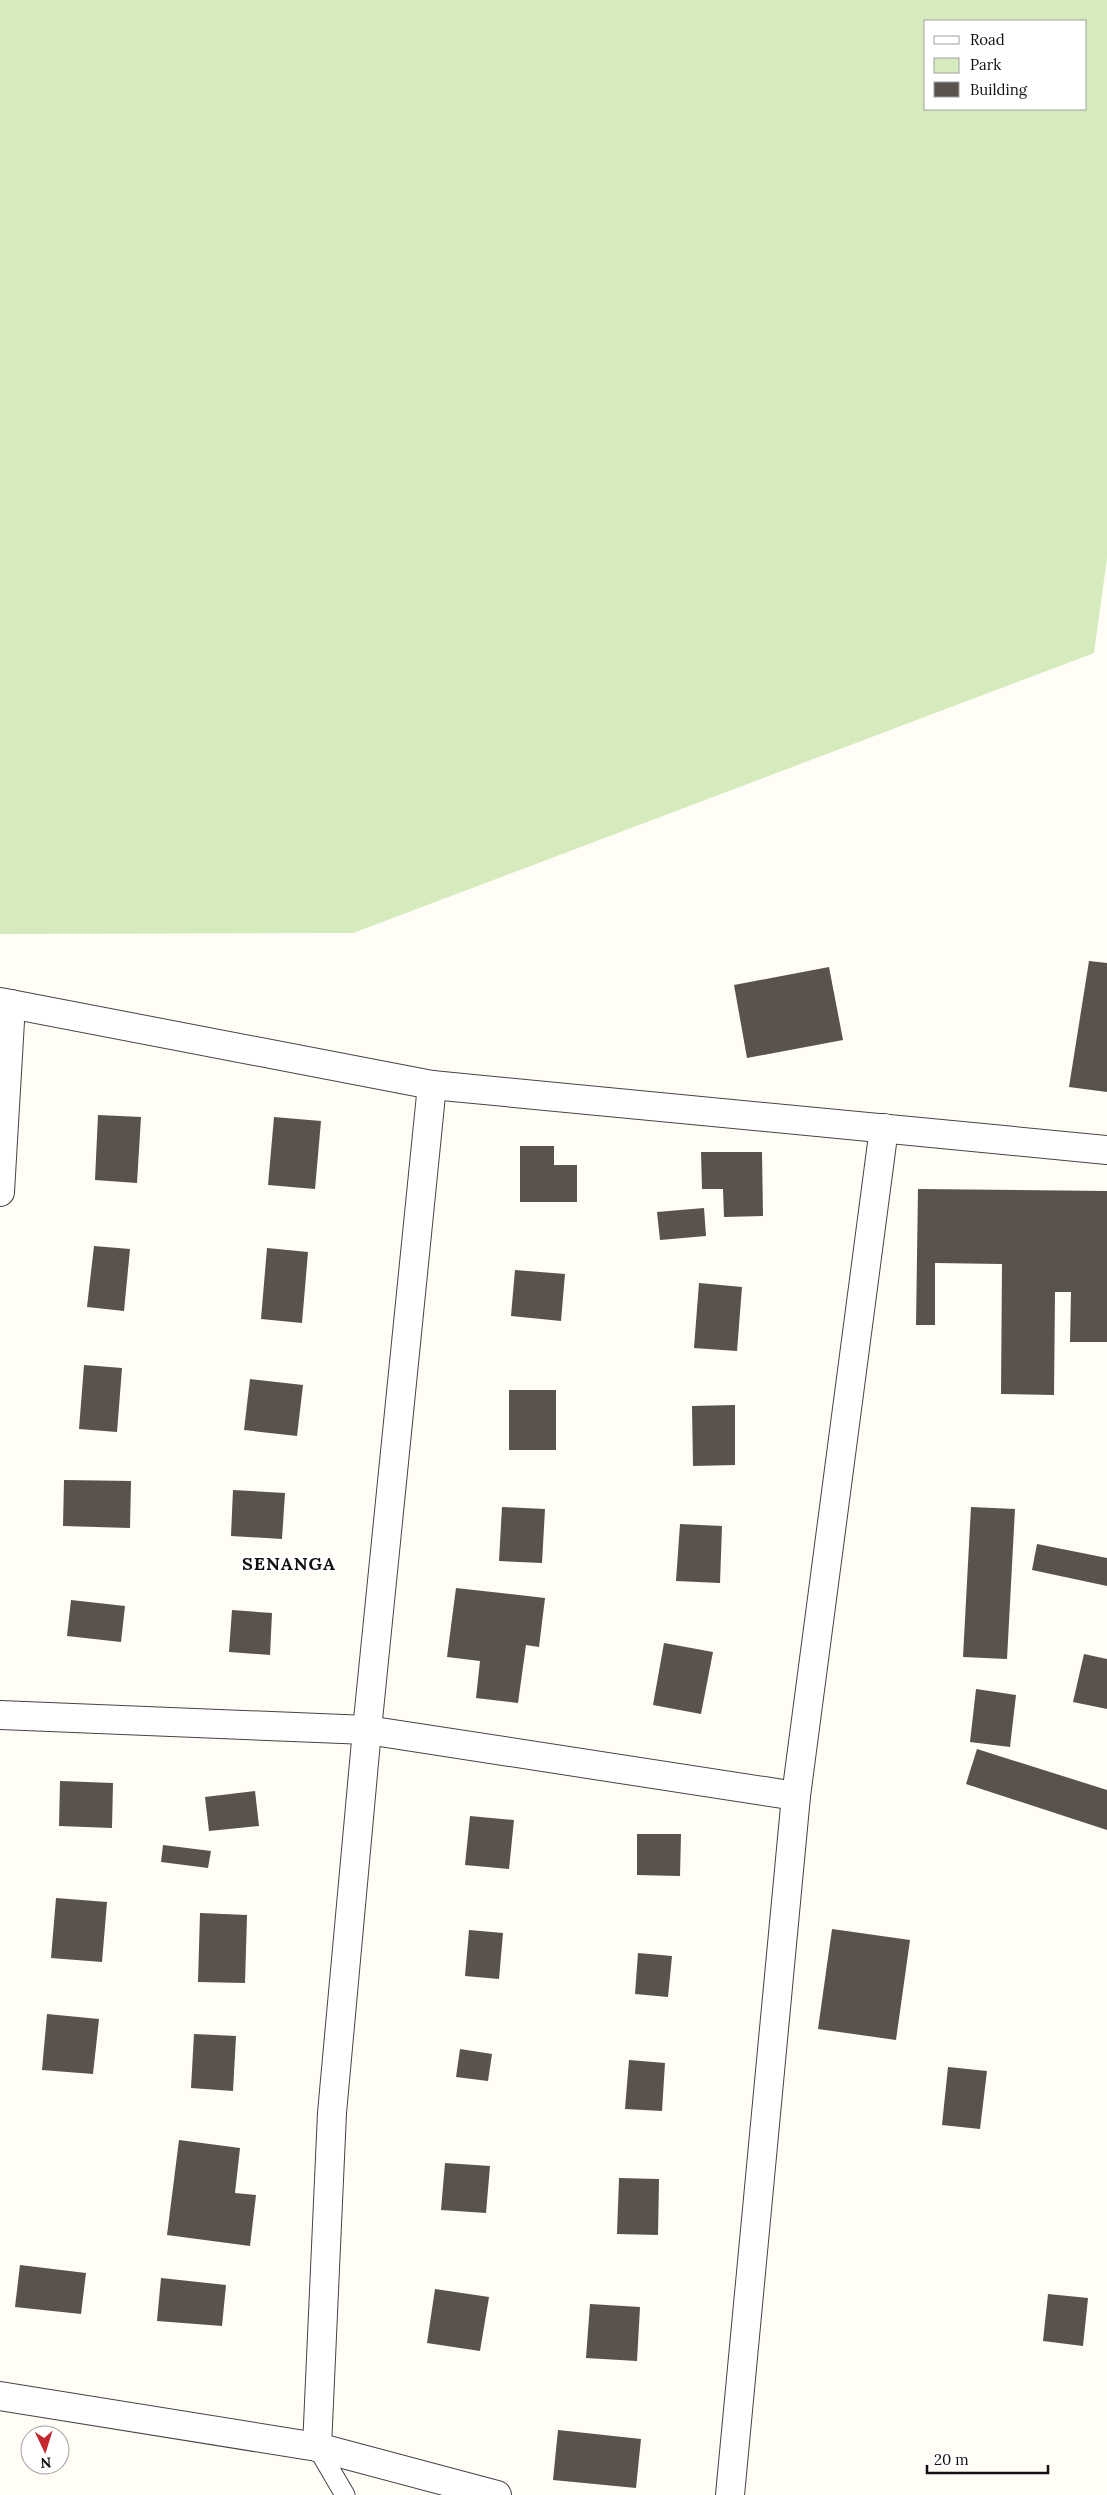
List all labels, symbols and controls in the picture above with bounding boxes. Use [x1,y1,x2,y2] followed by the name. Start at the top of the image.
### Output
[924,20,1087,110] legend
[970,30,1005,49] text: Road
[970,55,1001,74] text: Park
[970,80,1028,99] text: Building
[242,1552,336,1575] district label: SENANGA
[20,2425,70,2475] north arrow
[927,2442,1048,2474] scale bar
[934,2450,969,2469] text: 20 m
[40,2454,52,2472] text: N

